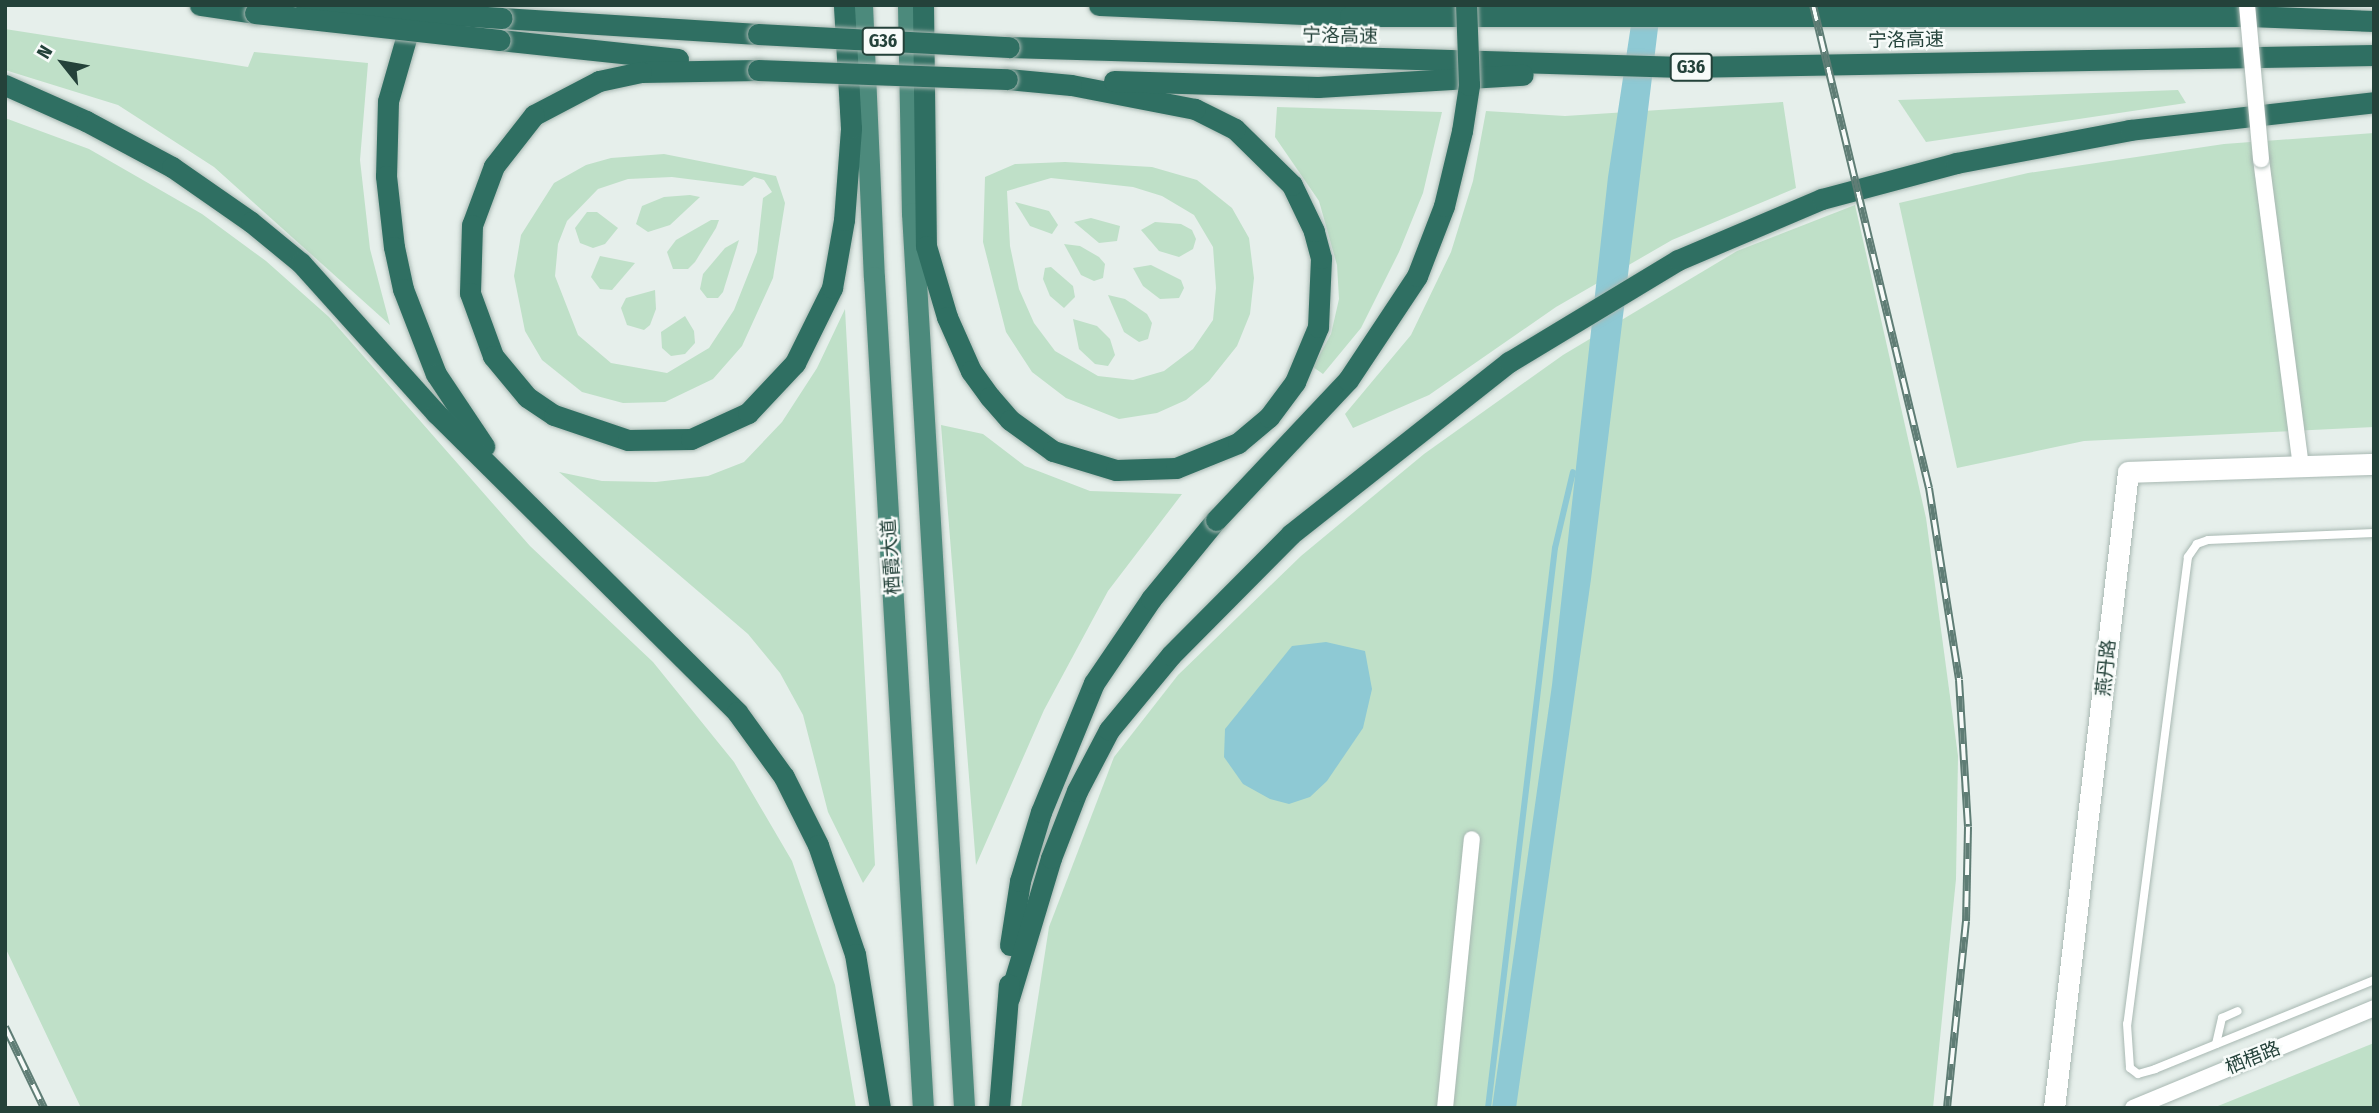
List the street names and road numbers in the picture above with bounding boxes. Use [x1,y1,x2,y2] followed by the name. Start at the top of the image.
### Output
[1302,24,1378,48] street label: 宁洛高速
[860,26,906,56] road number: G36
[1868,28,1944,52] street label: 宁洛高速
[1668,52,1714,82] road number: G36
[877,518,905,596] street label: 栖霞大道
[2092,638,2120,698] street label: 燕丹路
[2222,1037,2284,1079] street label: 栖梧路

